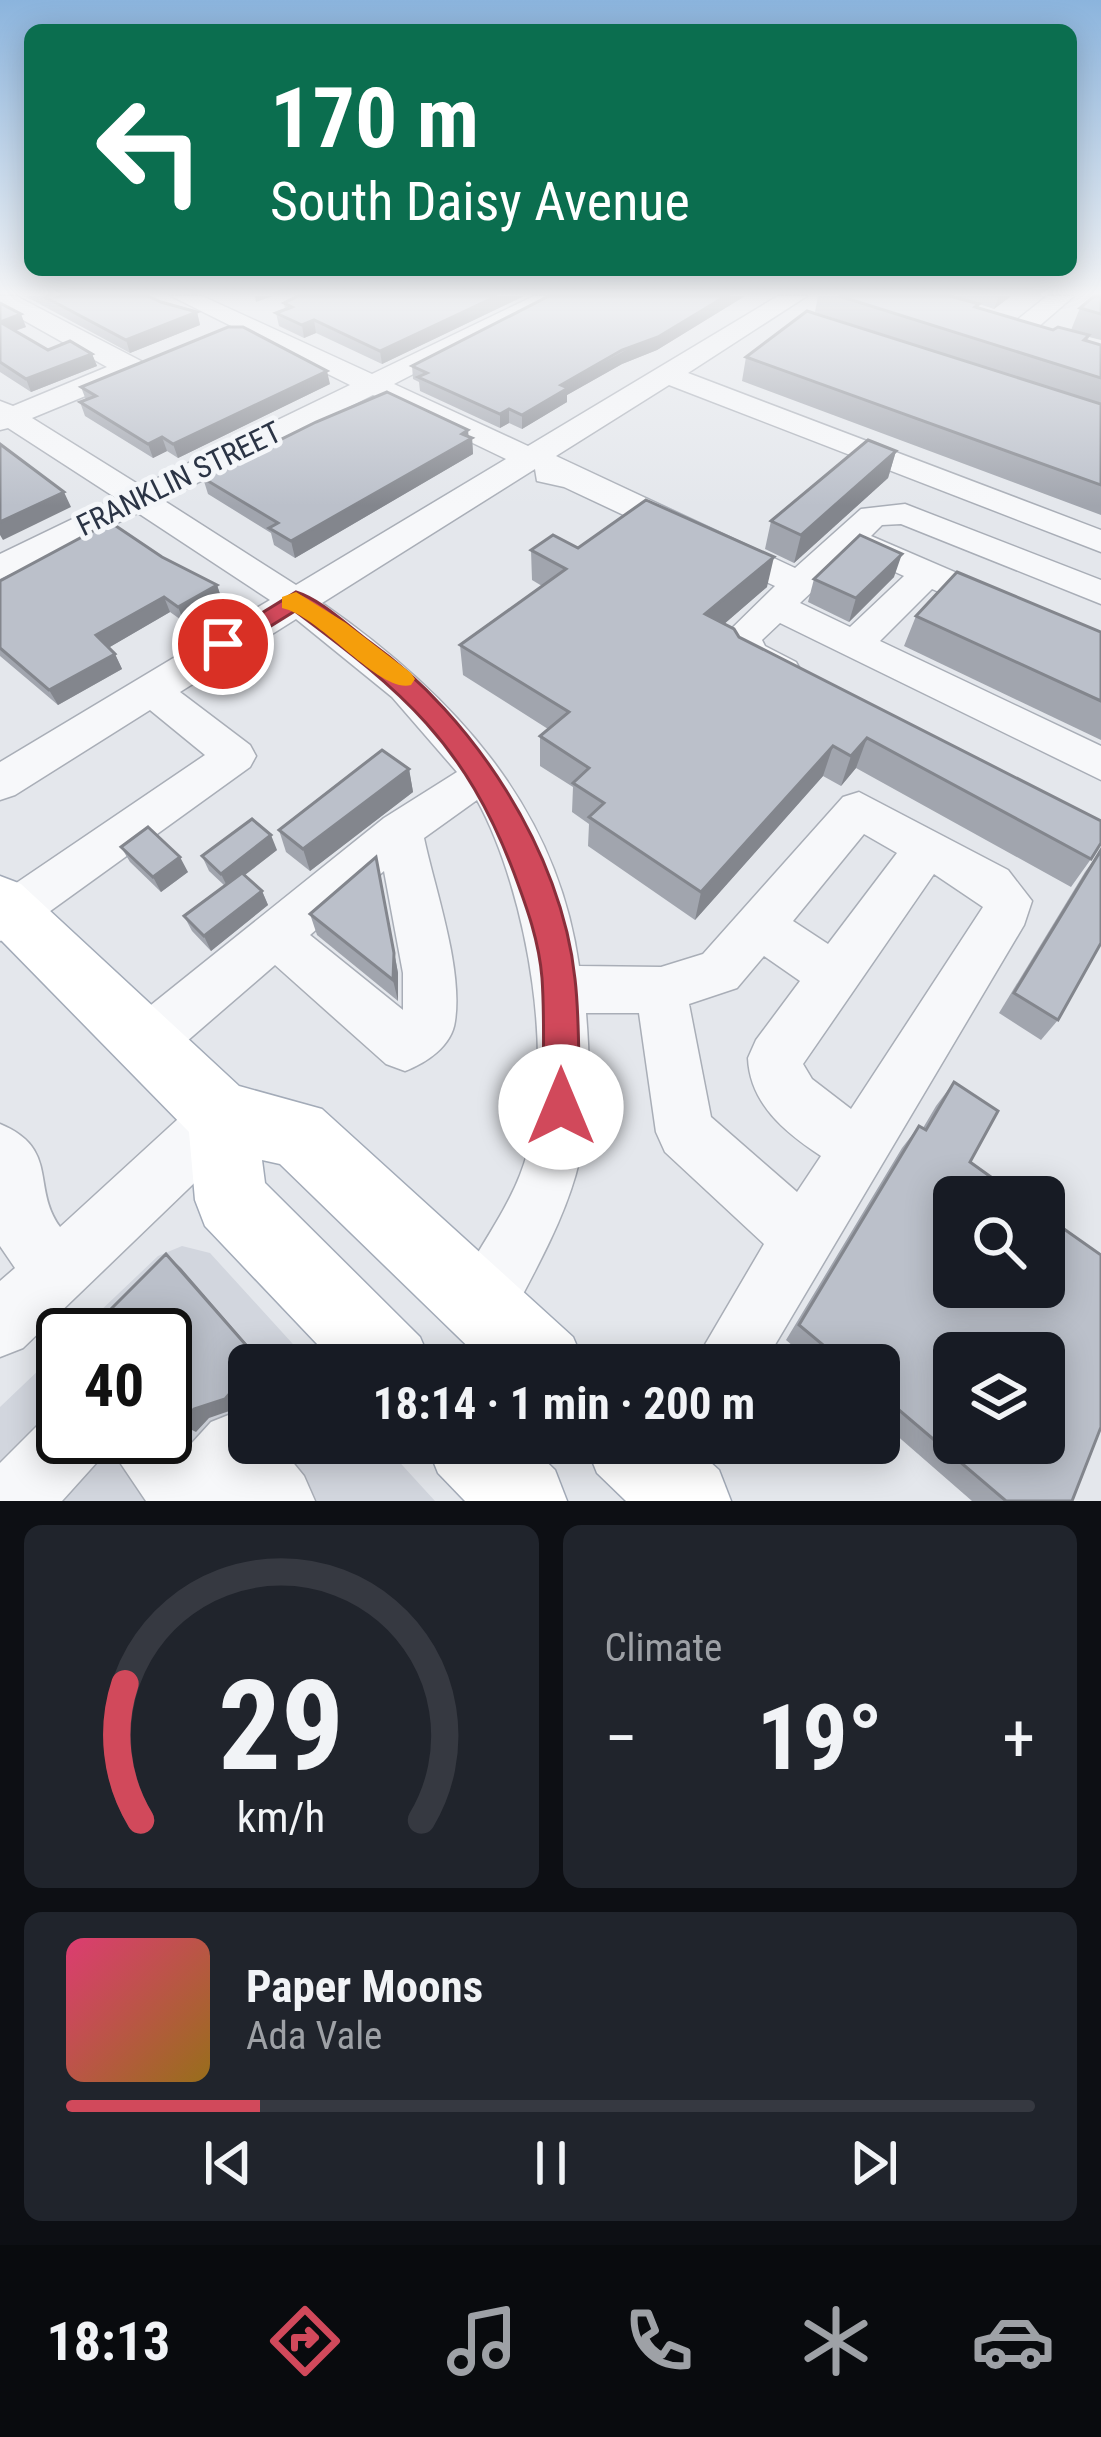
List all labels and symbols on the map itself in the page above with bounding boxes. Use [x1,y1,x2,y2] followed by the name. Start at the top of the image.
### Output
[71,414,287,543] street label: FRANKLIN STREET
[172,593,274,695] pin
[498,1044,624,1170] position arrow
[36,1308,192,1464] speed limit sign: 40

